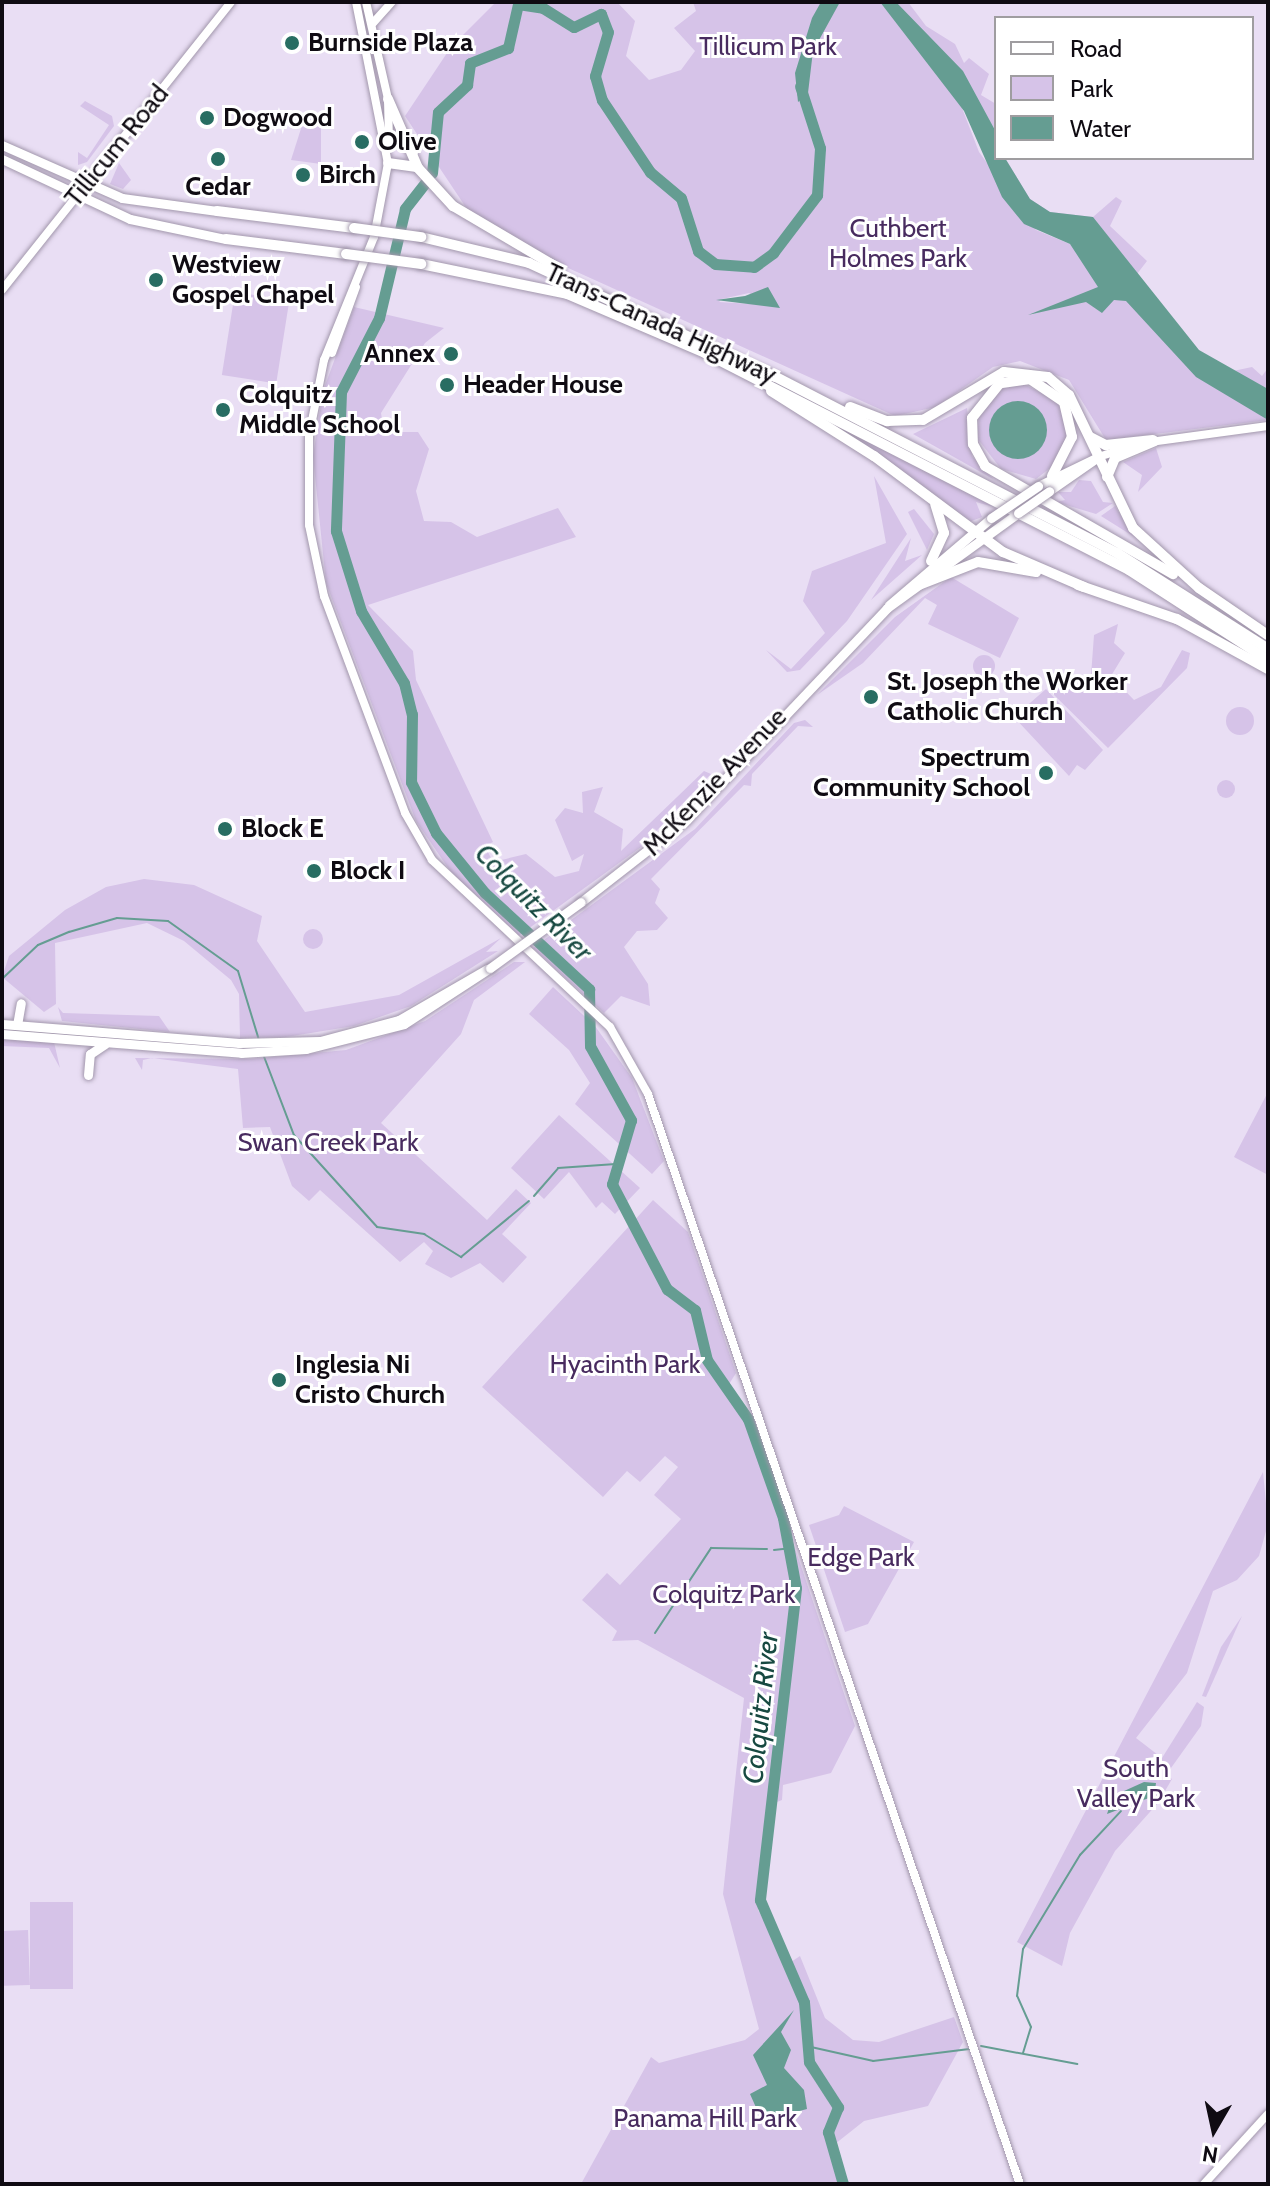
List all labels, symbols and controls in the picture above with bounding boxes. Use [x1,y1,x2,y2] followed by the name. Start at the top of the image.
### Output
[994,16,1254,160] legend
[308,27,473,59] place label: Burnside Plaza
[699,31,837,63] park label: Tillicum Park
[283,34,301,52] marker: Burnside Plaza
[1070,34,1122,63] text: Road
[1070,74,1113,103] text: Park
[58,79,176,213] street label: Tillicum Road
[223,102,333,134] place label: Dogwood
[198,109,216,127] marker: Dogwood
[1070,114,1131,143] text: Water
[378,126,437,158] place label: Olive
[353,133,371,151] marker: Olive
[209,150,227,168] marker: Cedar
[319,159,376,191] place label: Birch
[294,166,312,184] marker: Birch
[185,171,251,203] place label: Cedar
[829,213,967,274] park label: Cuthbert Holmes Park
[172,249,334,310] place label: Westview Gospel Chapel
[541,257,781,391] street label: Trans-Canada Highway
[147,271,165,289] marker: Westview Gospel Chapel
[364,338,435,370] place label: Annex
[442,345,460,363] marker: Annex
[463,369,623,401] place label: Header House
[438,376,456,394] marker: Header House
[239,379,400,440] place label: Colquitz Middle School
[214,401,232,419] marker: Colquitz Middle School
[887,666,1128,728] place label: St. Joseph the Worker Catholic Church
[862,688,880,706] marker: St. Joseph the Worker Catholic Church
[637,702,793,862] street label: McKenzie Avenue
[813,742,1030,804] place label: Spectrum Community School
[1037,764,1055,782] marker: Spectrum Community School
[241,813,324,845] place label: Block E
[216,820,234,838] marker: Block E
[468,836,600,968] water label: Colquitz River
[330,855,405,887] place label: Block I
[305,862,323,880] marker: Block I
[237,1127,419,1159] park label: Swan Creek Park
[295,1349,445,1410] place label: Inglesia Ni Cristo Church
[550,1349,700,1381] park label: Hyacinth Park
[270,1371,288,1389] marker: Inglesia Ni Cristo Church
[807,1542,915,1574] park label: Edge Park
[652,1579,796,1611] park label: Colquitz Park
[735,1631,785,1785] water label: Colquitz River
[1077,1753,1195,1814] park label: South Valley Park
[1174,2090,1254,2170] north arrow
[613,2103,797,2135] park label: Panama Hill Park
[1200,2140,1220,2169] text: N

